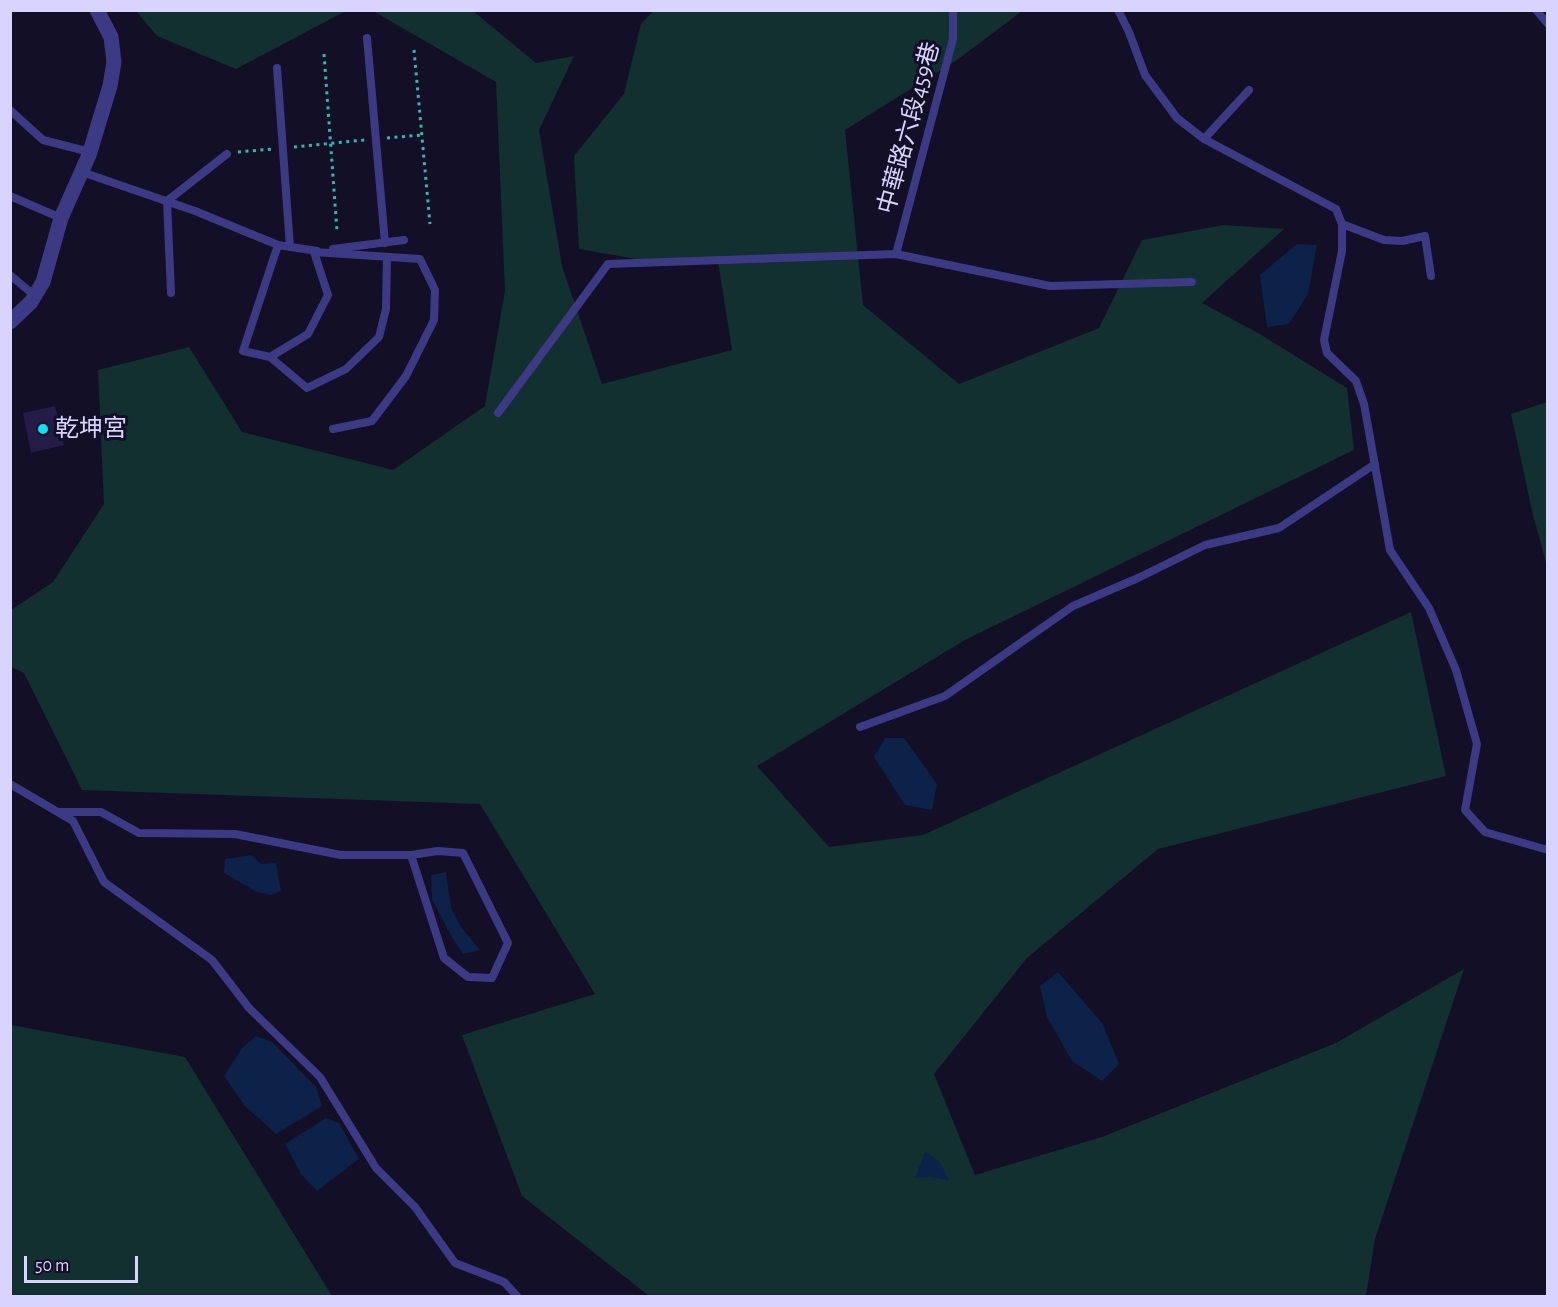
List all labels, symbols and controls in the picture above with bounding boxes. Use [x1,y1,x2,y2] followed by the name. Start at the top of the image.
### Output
[872,39,946,217] street label: 中華路六段459巷
[55,415,127,443] place label: 乾坤宮
[36,422,50,436] marker: 乾坤宮
[27,1244,141,1282] scale bar
[35,1257,69,1275] text: 50 m

